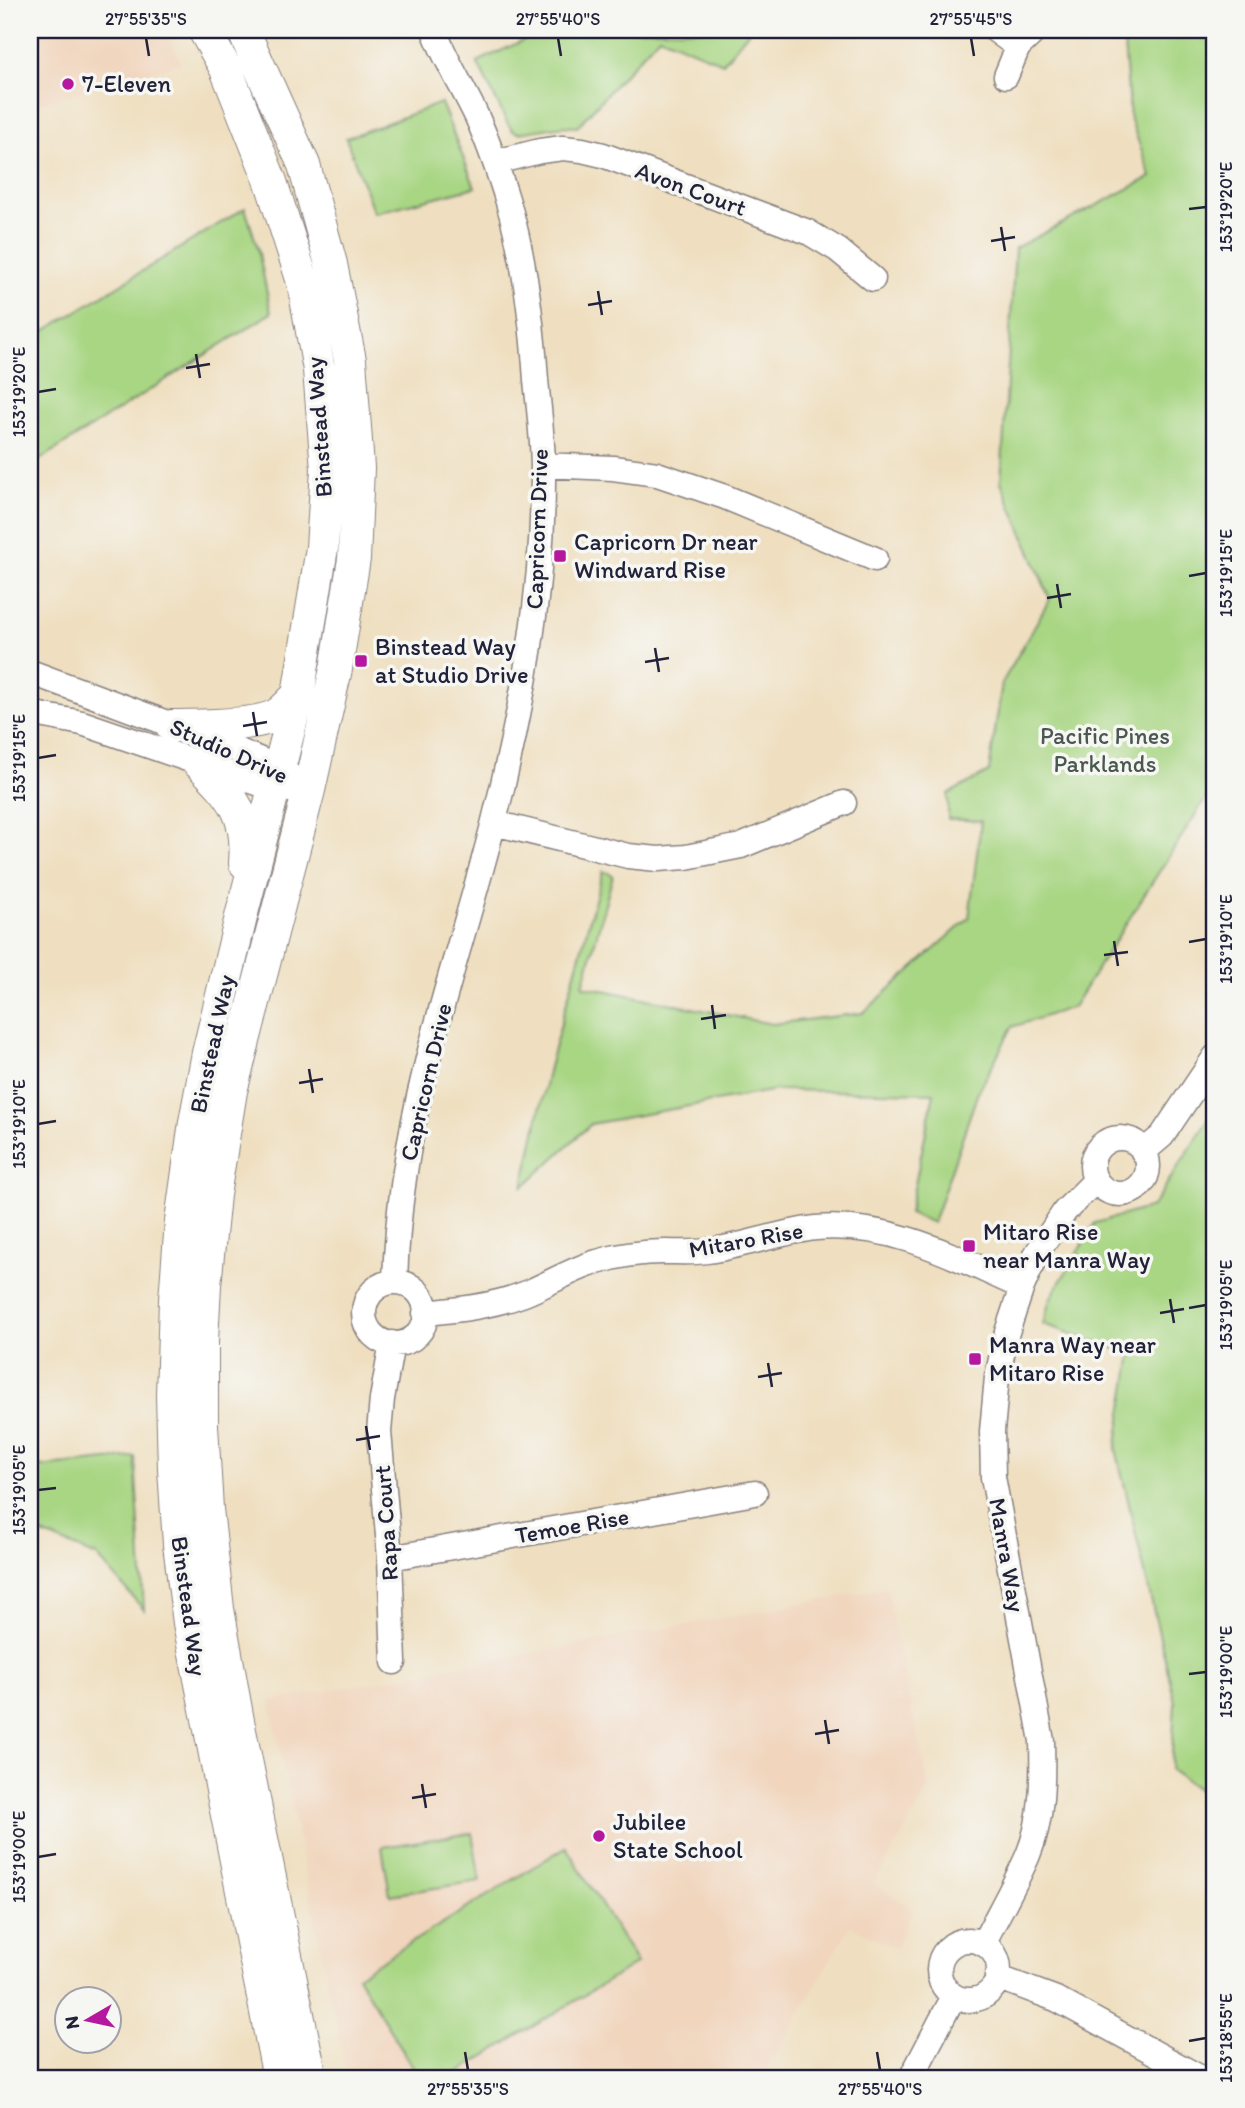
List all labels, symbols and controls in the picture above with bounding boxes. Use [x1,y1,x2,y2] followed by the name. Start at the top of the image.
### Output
[105,8,187,30] text: 27°55'35"S
[516,8,600,30] text: 27°55'40"S
[930,8,1012,30] text: 27°55'45"S
[82,69,172,98] place label: 7-Eleven
[60,76,76,92] marker: 7-Eleven
[632,155,751,222] street label: Avon Court
[1215,161,1237,253] text: 153°19'20"E
[8,346,30,438] text: 153°19'20"E
[299,356,338,498] street label: Binstead Way
[519,448,554,610] street label: Capricorn Drive
[574,527,758,584] place label: Capricorn Dr near Windward Rise
[1215,529,1237,617] text: 153°19'15"E
[552,548,568,564] marker: Capricorn Dr near Windward Rise
[375,632,528,689] place label: Binstead Way at Studio Drive
[353,653,369,669] marker: Binstead Way at Studio Drive
[166,712,293,790] street label: Studio Drive
[8,714,30,802] text: 153°19'15"E
[1040,721,1170,778] park label: Pacific Pines Parklands
[1215,894,1237,984] text: 153°19'10"E
[183,972,240,1116] street label: Binstead Way
[393,1000,458,1164] street label: Capricorn Drive
[8,1079,30,1169] text: 153°19'10"E
[687,1215,805,1264] street label: Mitaro Rise
[983,1217,1150,1274] place label: Mitaro Rise near Manra Way
[961,1238,977,1254] marker: Mitaro Rise near Manra Way
[1215,1259,1237,1351] text: 153°19'05"E
[989,1330,1156,1387] place label: Manra Way near Mitaro Rise
[967,1351,983,1367] marker: Manra Way near Mitaro Rise
[8,1444,30,1536] text: 153°19'05"E
[367,1464,404,1582] street label: Rapa Court
[983,1496,1032,1615] street label: Manra Way
[513,1501,631,1550] street label: Temoe Rise
[165,1534,214,1678] street label: Binstead Way
[1215,1626,1237,1718] text: 153°19'00"E
[613,1807,743,1864] place label: Jubilee State School
[8,1811,30,1903] text: 153°19'00"E
[591,1828,607,1844] marker: Jubilee State School
[52,1986,122,2056] north arrow
[1215,1993,1237,2083] text: 153°18'55"E
[59,2014,84,2031] text: N
[427,2078,509,2100] text: 27°55'35"S
[838,2078,922,2100] text: 27°55'40"S

